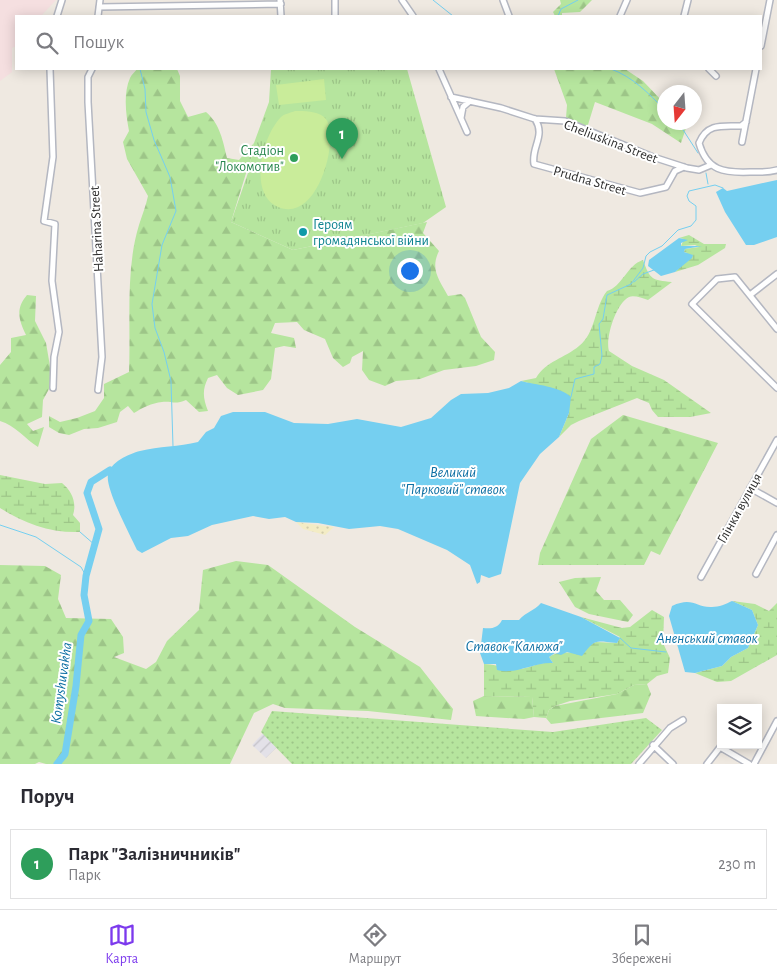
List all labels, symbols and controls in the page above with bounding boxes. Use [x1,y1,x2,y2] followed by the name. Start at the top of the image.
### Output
[15,15,762,70] search box
[33,29,61,57] icon: search
[73,33,124,52] text: Пошук
[657,85,702,130] north arrow
[326,118,358,159] pin: 1
[562,118,660,166] street label: Cheliuskina Street
[215,144,284,174] place label: Стадіон "Локомотив"
[288,152,300,164] marker: Стадіон "Локомотив"
[552,164,628,198] street label: Prudna Street
[88,185,106,272] street label: Haharina Street
[313,218,429,248] place label: Героям громадянської війни
[297,226,309,238] marker: Героям громадянської війни
[397,258,423,284] your location
[401,465,506,497] water label: Великий "Парковий" ставок
[715,471,765,546] street label: Глінки вулиця
[655,631,758,646] water label: Аненський ставок
[466,639,563,654] water label: Ставок "Калюжа"
[48,641,75,725] water label: Komyshuvakha
[717,704,762,749] map controls
[717,704,762,749] button: layers
[20,786,74,807] text: Поруч
[68,845,240,864] text: Парк "Залізничників"
[34,856,40,872] text: 1
[718,856,756,872] text: 230 m
[68,867,101,883] text: Парк
[105,921,138,968] tab: Карта
[349,921,401,968] tab: Маршрут
[612,921,672,968] tab: Збережені

